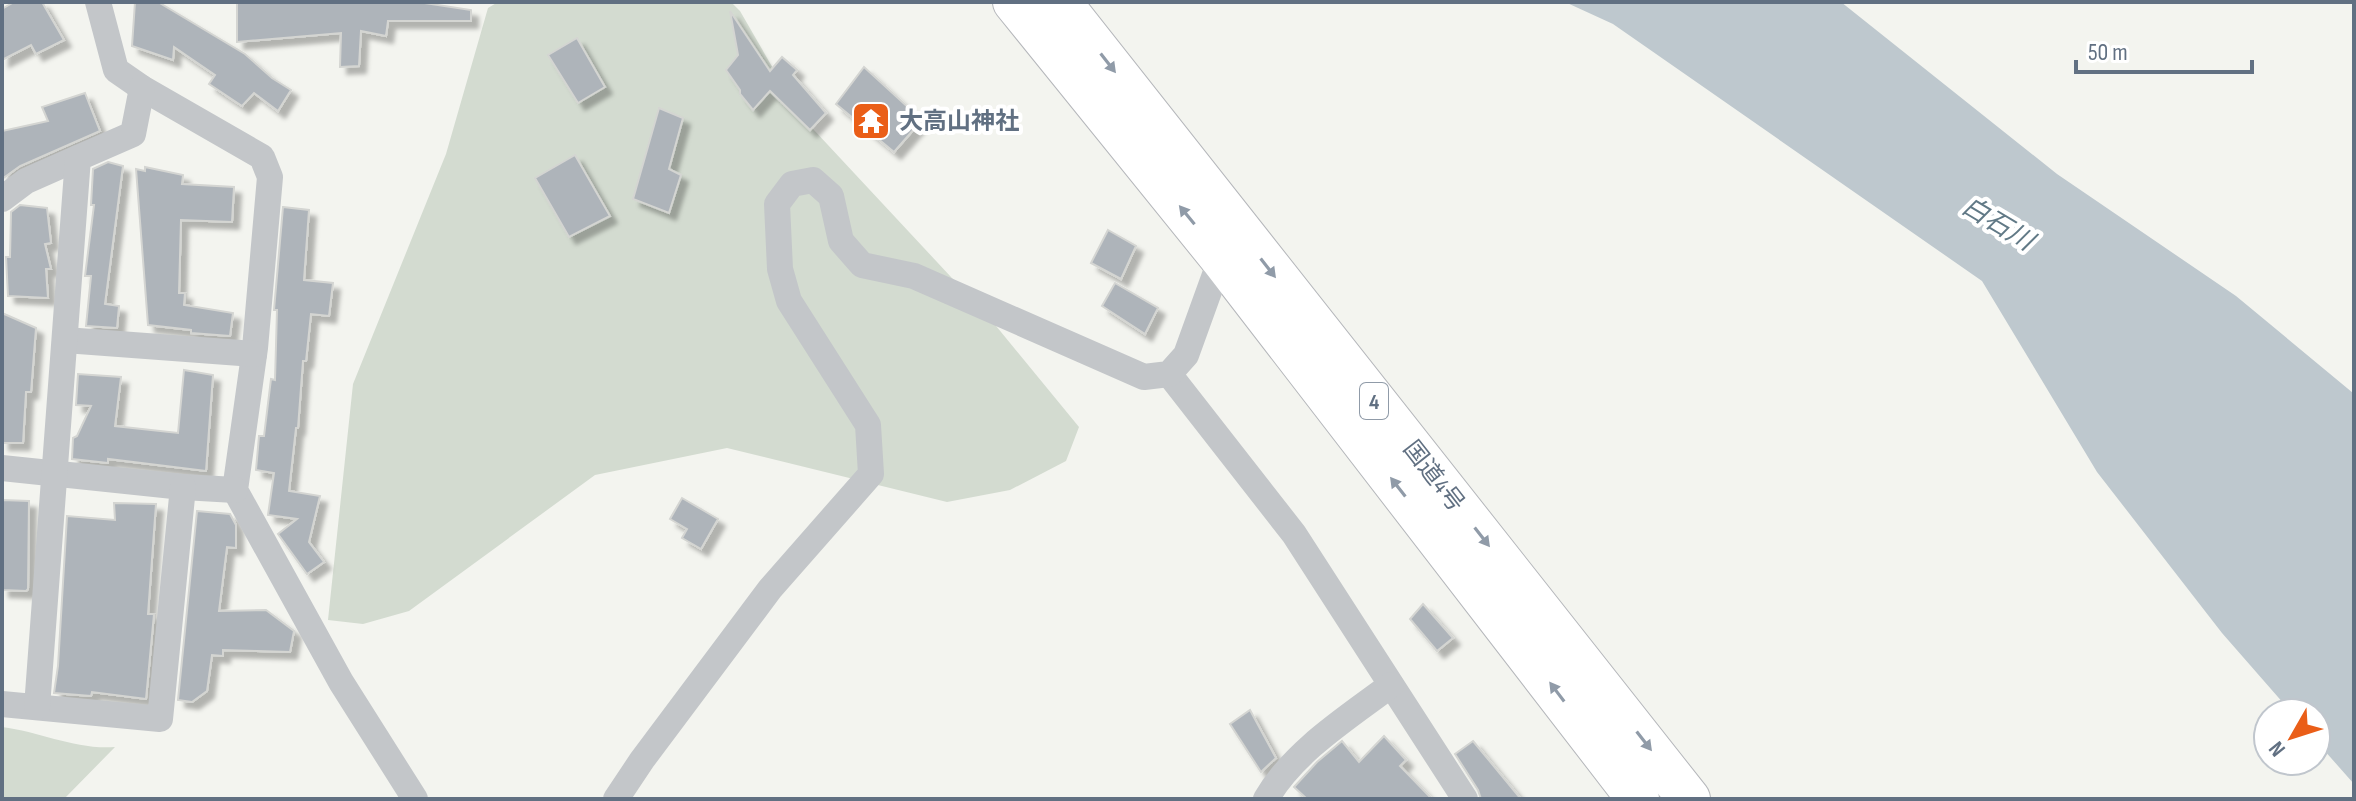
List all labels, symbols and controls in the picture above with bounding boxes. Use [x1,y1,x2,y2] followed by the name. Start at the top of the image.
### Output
[2076,24,2252,74] scale bar
[2088,38,2128,67] text: 50 m
[1099,53,1116,73] one-way arrow
[850,100,892,142] temple icon: 大高山神社
[899,107,1019,136] place label: 大高山神社
[1956,191,2041,259] water label: 白石川
[1179,205,1195,225] one-way arrow
[1260,258,1276,278] one-way arrow
[1360,383,1388,419] road number: 4
[1397,435,1470,518] street label: 国道4号
[1390,477,1406,497] one-way arrow
[1473,527,1490,547] one-way arrow
[1550,682,1566,703] one-way arrow
[2252,697,2332,777] north arrow
[1635,731,1651,751] one-way arrow
[2263,736,2292,762] text: N

